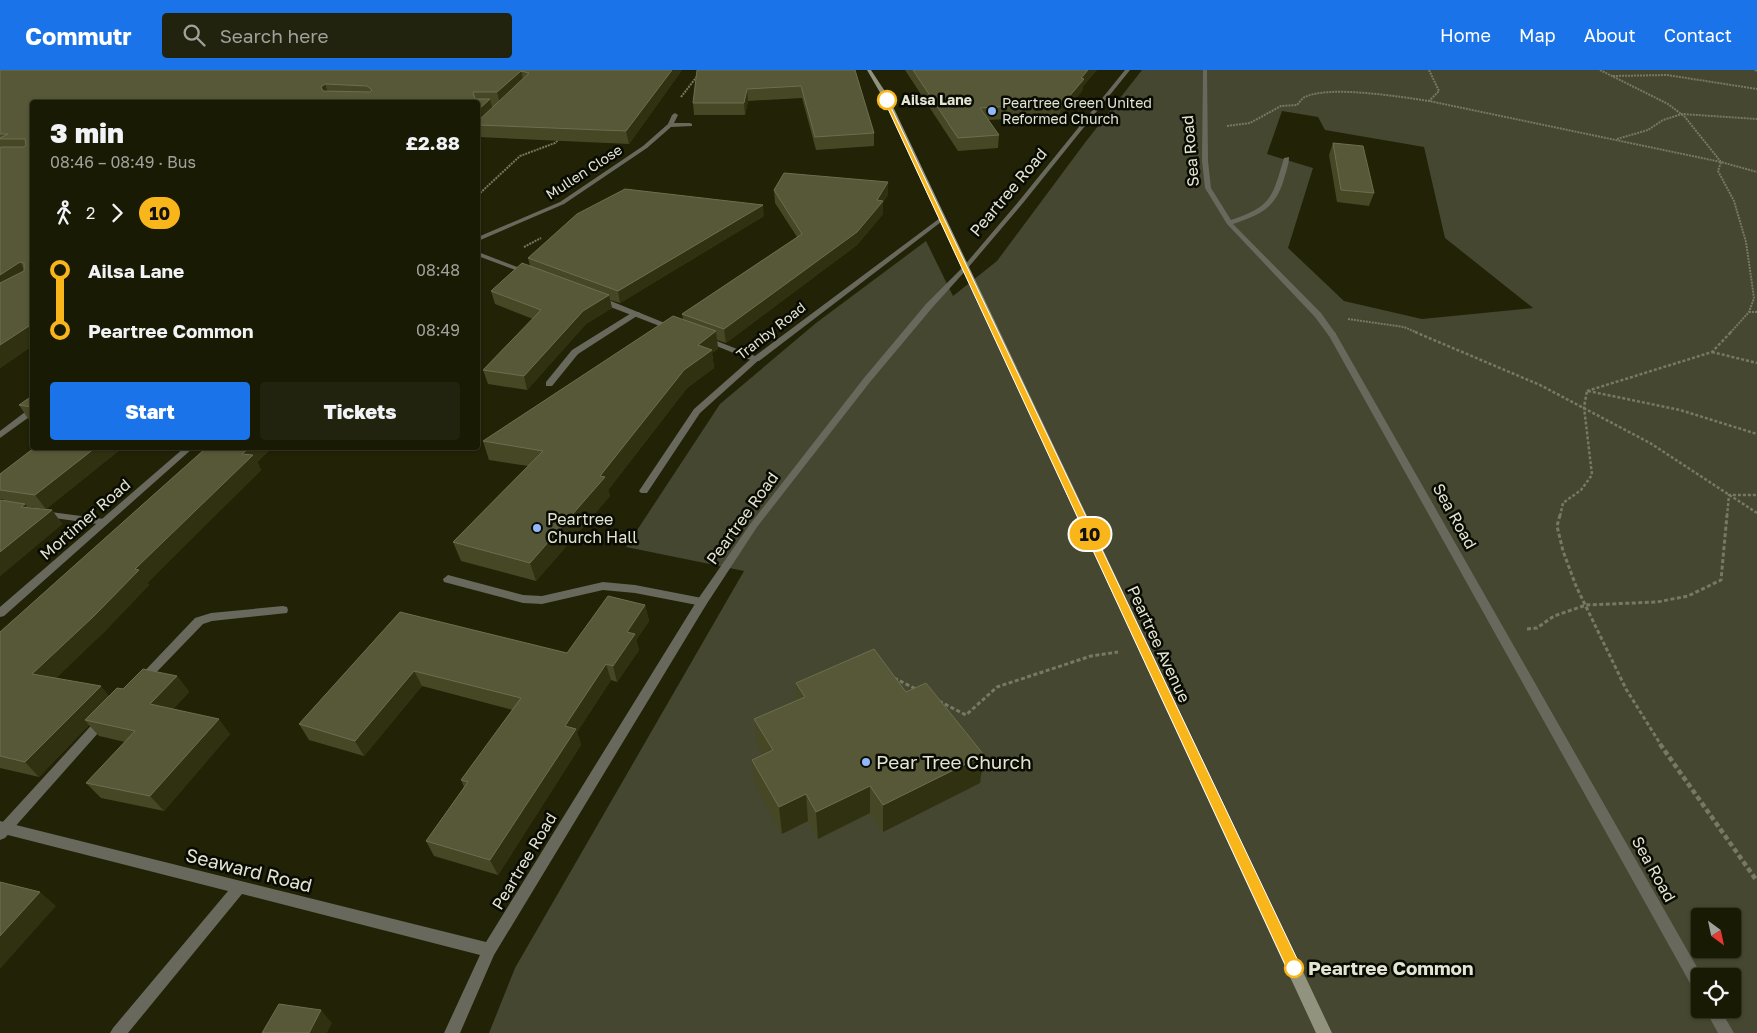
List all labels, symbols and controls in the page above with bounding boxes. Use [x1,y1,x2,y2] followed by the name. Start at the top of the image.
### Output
[162,13,512,58] search box
[25,21,132,50] text: Commutr
[180,21,208,49] icon: search
[220,24,329,47] text: Search here
[1440,24,1491,46] text: Home
[1519,24,1556,46] text: Map
[1584,24,1636,46] text: About
[1664,24,1732,46] text: Contact
[877,90,897,110] marker: Ailsa Lane
[901,91,972,108] place label: Ailsa Lane
[1002,94,1152,127] place label: Peartree Green United Reformed Church
[986,105,998,117] marker: Peartree Green United Reformed Church
[1177,114,1203,188] street label: Sea Road
[50,116,124,149] text: 3 min
[405,131,460,154] text: £2.88
[542,141,625,203] street label: Mullen Close
[965,144,1051,240] street label: Peartree Road
[50,152,196,172] text: 08:46 – 08:49 · Bus
[50,199,78,227] icon: walk
[103,199,131,227] icon: forward
[149,202,170,224] text: 10
[86,203,95,223] text: 2
[88,259,184,282] text: Ailsa Lane
[416,260,460,280] text: 08:48
[733,298,809,363] street label: Tranby Road
[88,319,254,342] text: Peartree Common
[416,320,460,340] text: 08:49
[50,382,250,440] button: Start
[260,382,460,440] button: Tickets
[702,468,782,568] street label: Peartree Road
[36,474,134,564] street label: Mortimer Road
[1429,480,1481,552] street label: Sea Road
[547,509,637,547] place label: Peartree Church Hall
[1068,518,1112,550] line badge: 10
[531,522,543,534] marker: Peartree Church Hall
[1080,523,1100,545] text: 10
[1123,582,1195,706] street label: Peartree Avenue
[876,750,1032,773] place label: Pear Tree Church
[860,756,872,768] marker: Pear Tree Church
[487,809,561,913] street label: Peartree Road
[1628,833,1680,905] street label: Sea Road
[183,843,315,896] street label: Seaward Road
[1691,908,1741,958] north arrow
[1691,908,1741,1018] map controls
[1308,956,1474,979] place label: Peartree Common
[1284,958,1304,978] marker: Peartree Common
[1691,968,1741,1018] button: locate

